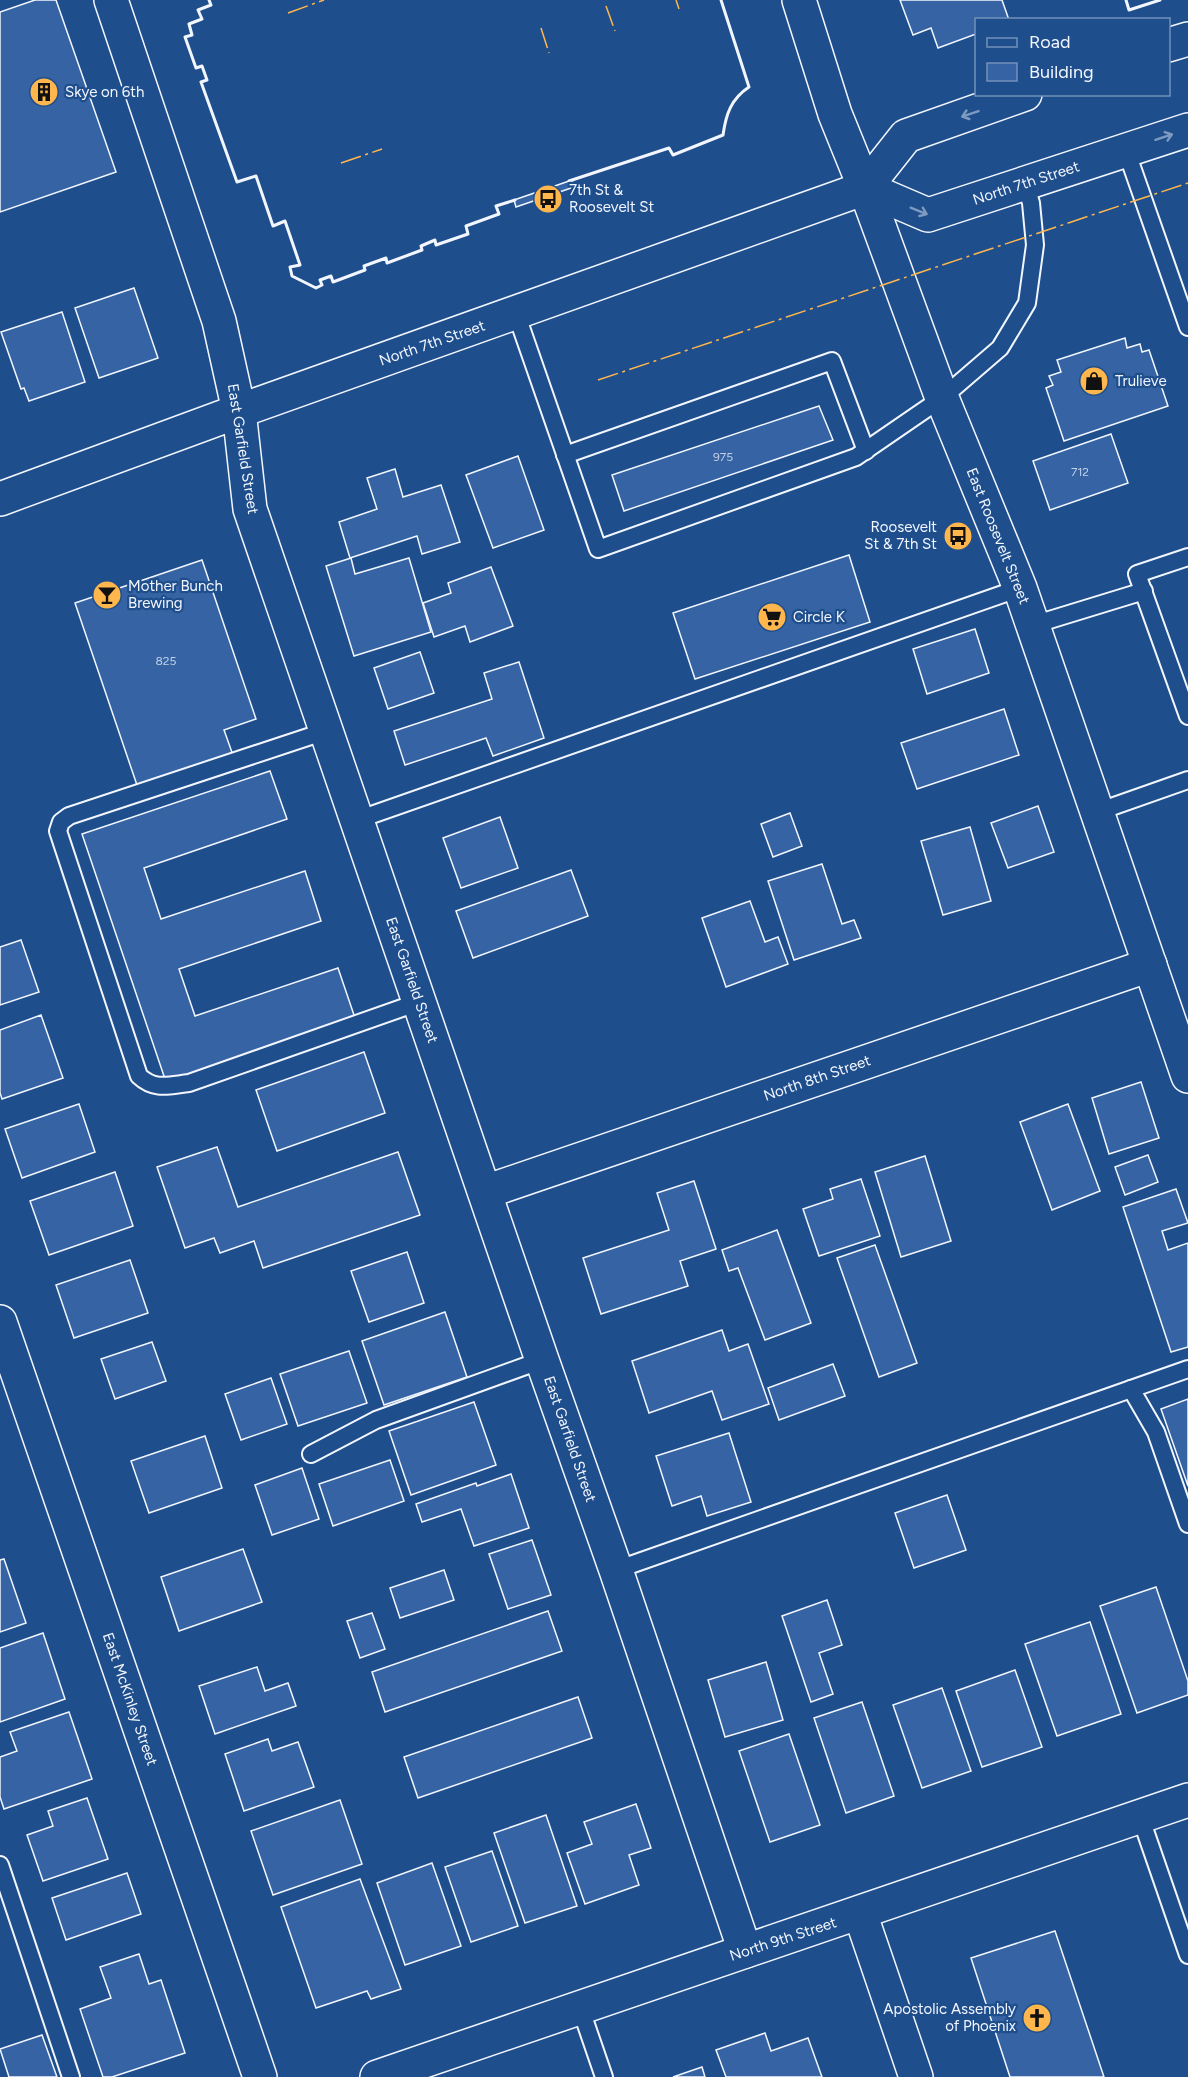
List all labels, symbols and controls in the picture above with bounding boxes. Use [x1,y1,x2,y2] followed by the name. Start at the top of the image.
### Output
[975,18,1170,96] legend
[1029,31,1070,53] text: Road
[1029,61,1094,83] text: Building
[28,76,60,108] building icon: Skye on 6th
[65,83,144,101] place label: Skye on 6th
[961,109,980,120] one-way arrow
[1154,131,1173,142] one-way arrow
[970,157,1082,209] street label: North 7th Street
[569,181,654,216] place label: 7th St & Roosevelt St
[532,183,564,215] bus stop icon: 7th St & Roosevelt St
[909,206,928,217] one-way arrow
[377,316,488,370] street label: North 7th Street
[1078,365,1110,397] shop icon: Trulieve
[1115,372,1167,390] place label: Trulieve
[224,382,262,516] street label: East Garfield Street
[713,450,733,464] house number: 975
[962,465,1034,607] street label: East Roosevelt Street
[1071,465,1089,479] house number: 712
[864,518,937,553] place label: Roosevelt St & 7th St
[942,520,974,552] bus stop icon: Roosevelt St & 7th St
[128,577,223,612] place label: Mother Bunch Brewing
[91,579,123,611] bar icon: Mother Bunch Brewing
[756,601,788,633] supermarket icon: Circle K
[793,608,846,626] place label: Circle K
[156,654,177,668] house number: 825
[382,915,442,1046] street label: East Garfield Street
[761,1051,873,1105] street label: North 8th Street
[540,1374,600,1505] street label: East Garfield Street
[99,1630,161,1768] street label: East McKinley Street
[727,1913,839,1965] street label: North 9th Street
[883,2000,1016,2035] place label: Apostolic Assembly of Phoenix
[1021,2002,1053,2034] church icon: Apostolic Assembly of Phoenix

